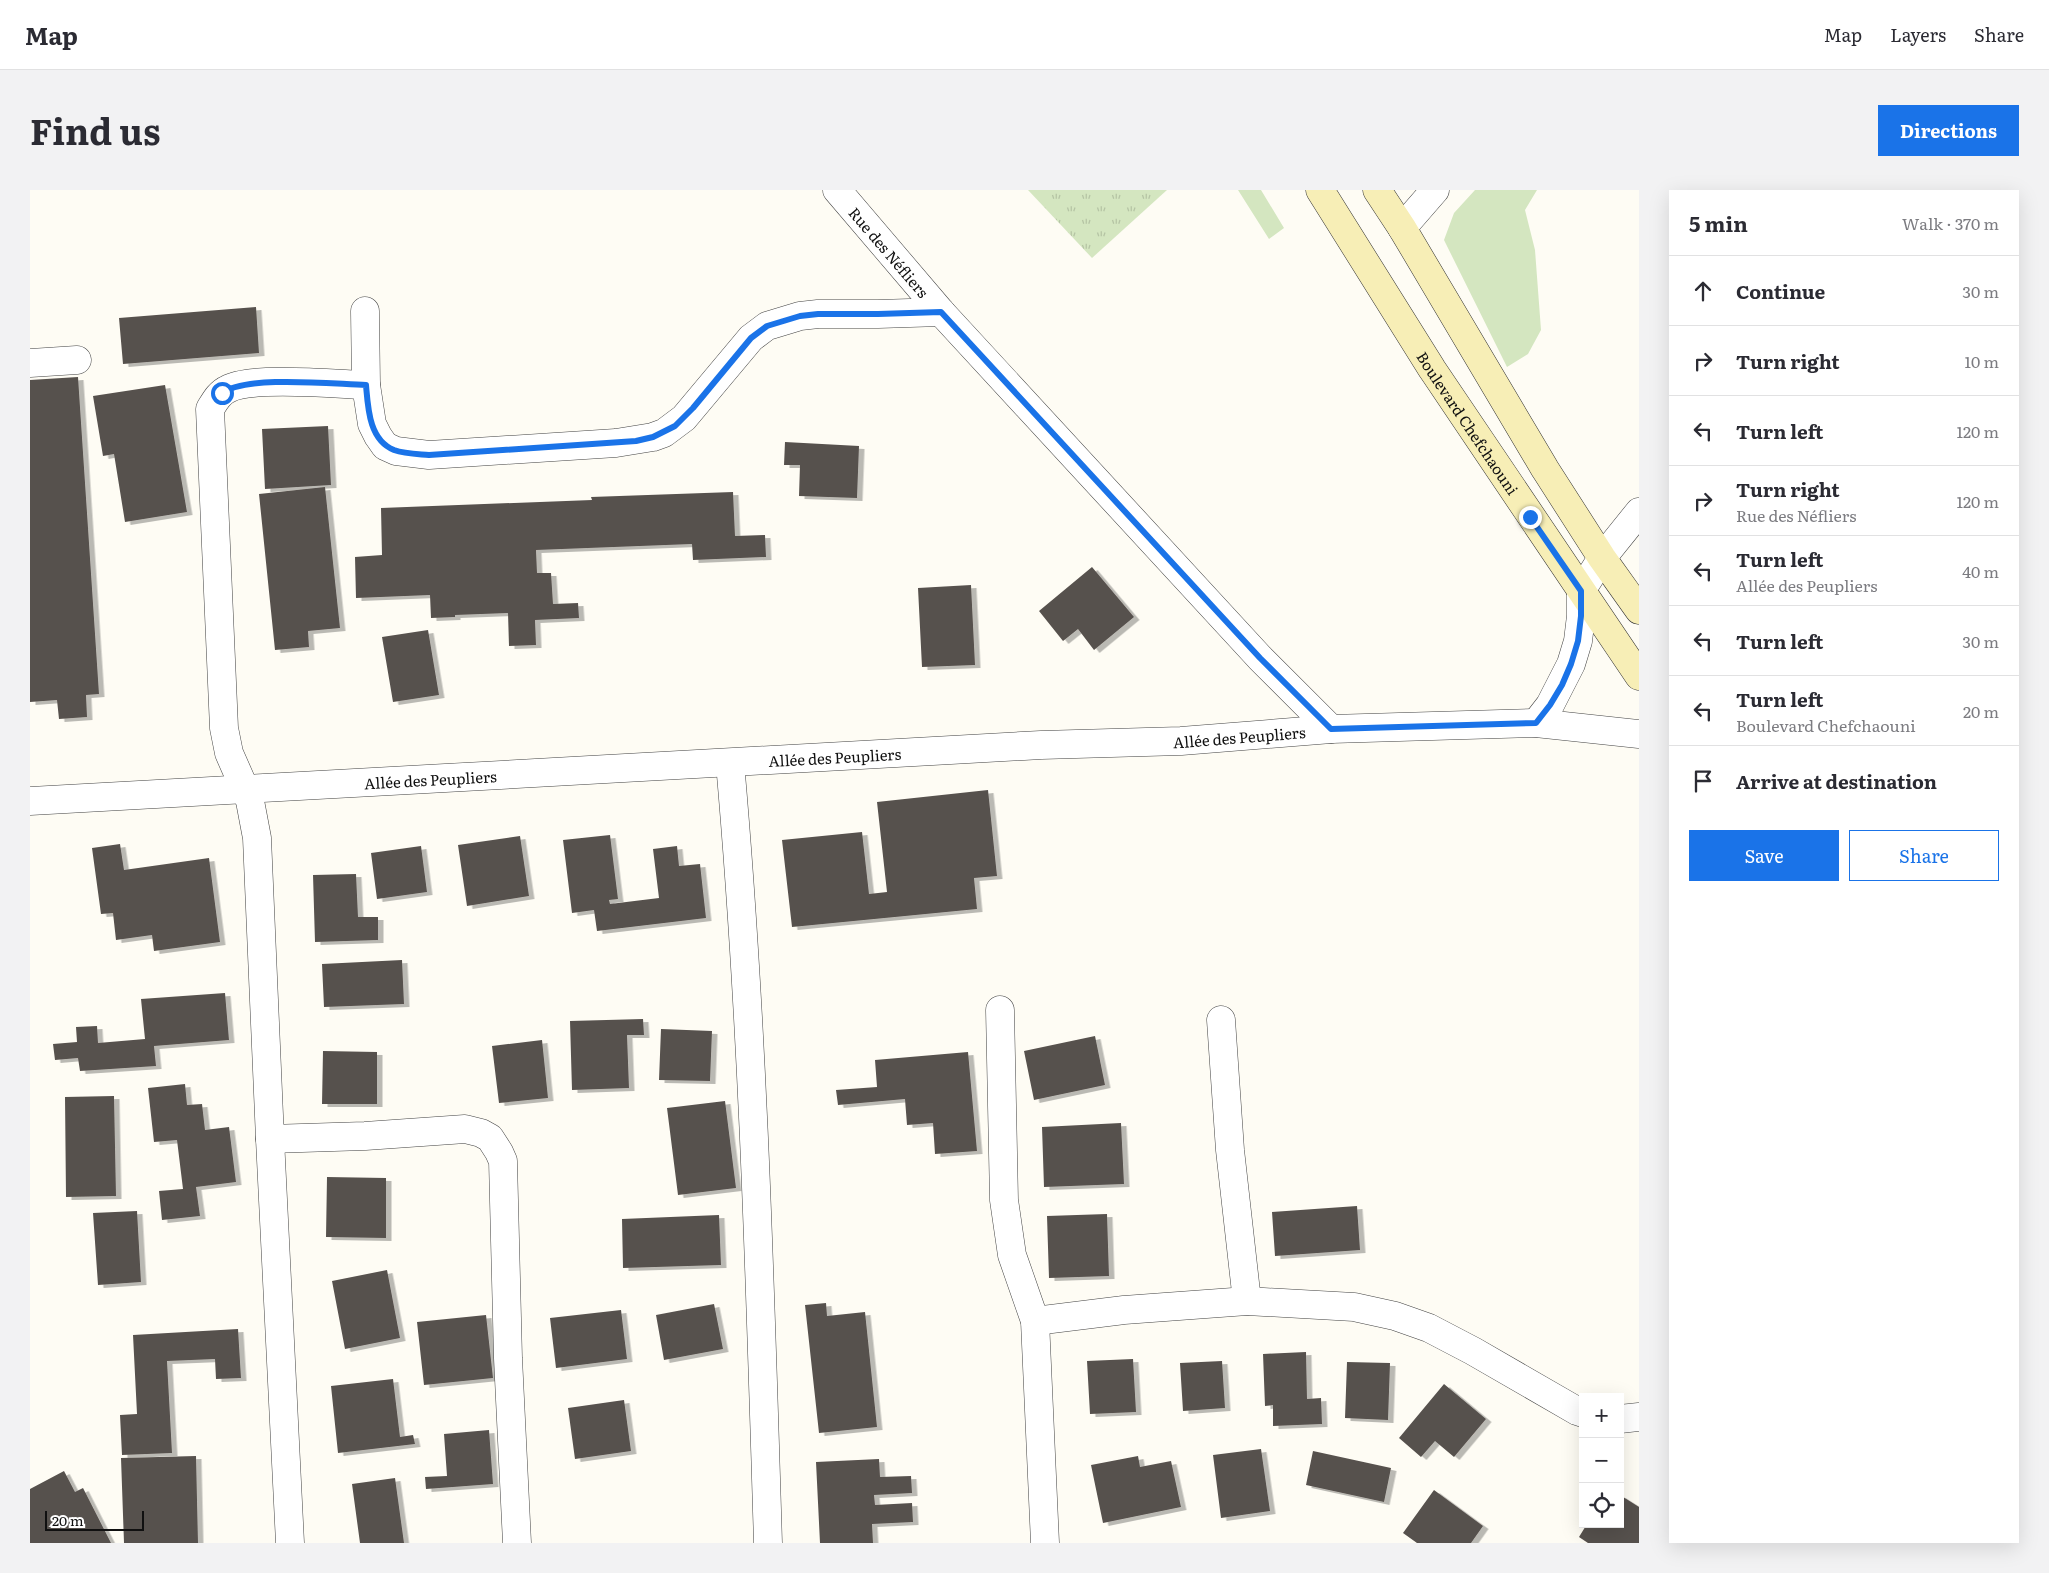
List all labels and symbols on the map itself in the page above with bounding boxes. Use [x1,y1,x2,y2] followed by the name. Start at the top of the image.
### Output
[844,201,935,302] street label: Rue des Néfliers
[1412,346,1525,499] street label: Boulevard Chefchaouni
[211,382,234,405] route start
[1519,506,1542,529] route end
[1173,720,1307,753] street label: Allée des Peupliers
[768,741,902,772] street label: Allée des Peupliers
[363,764,498,794] street label: Allée des Peupliers
[45,1508,144,1531] scale bar

